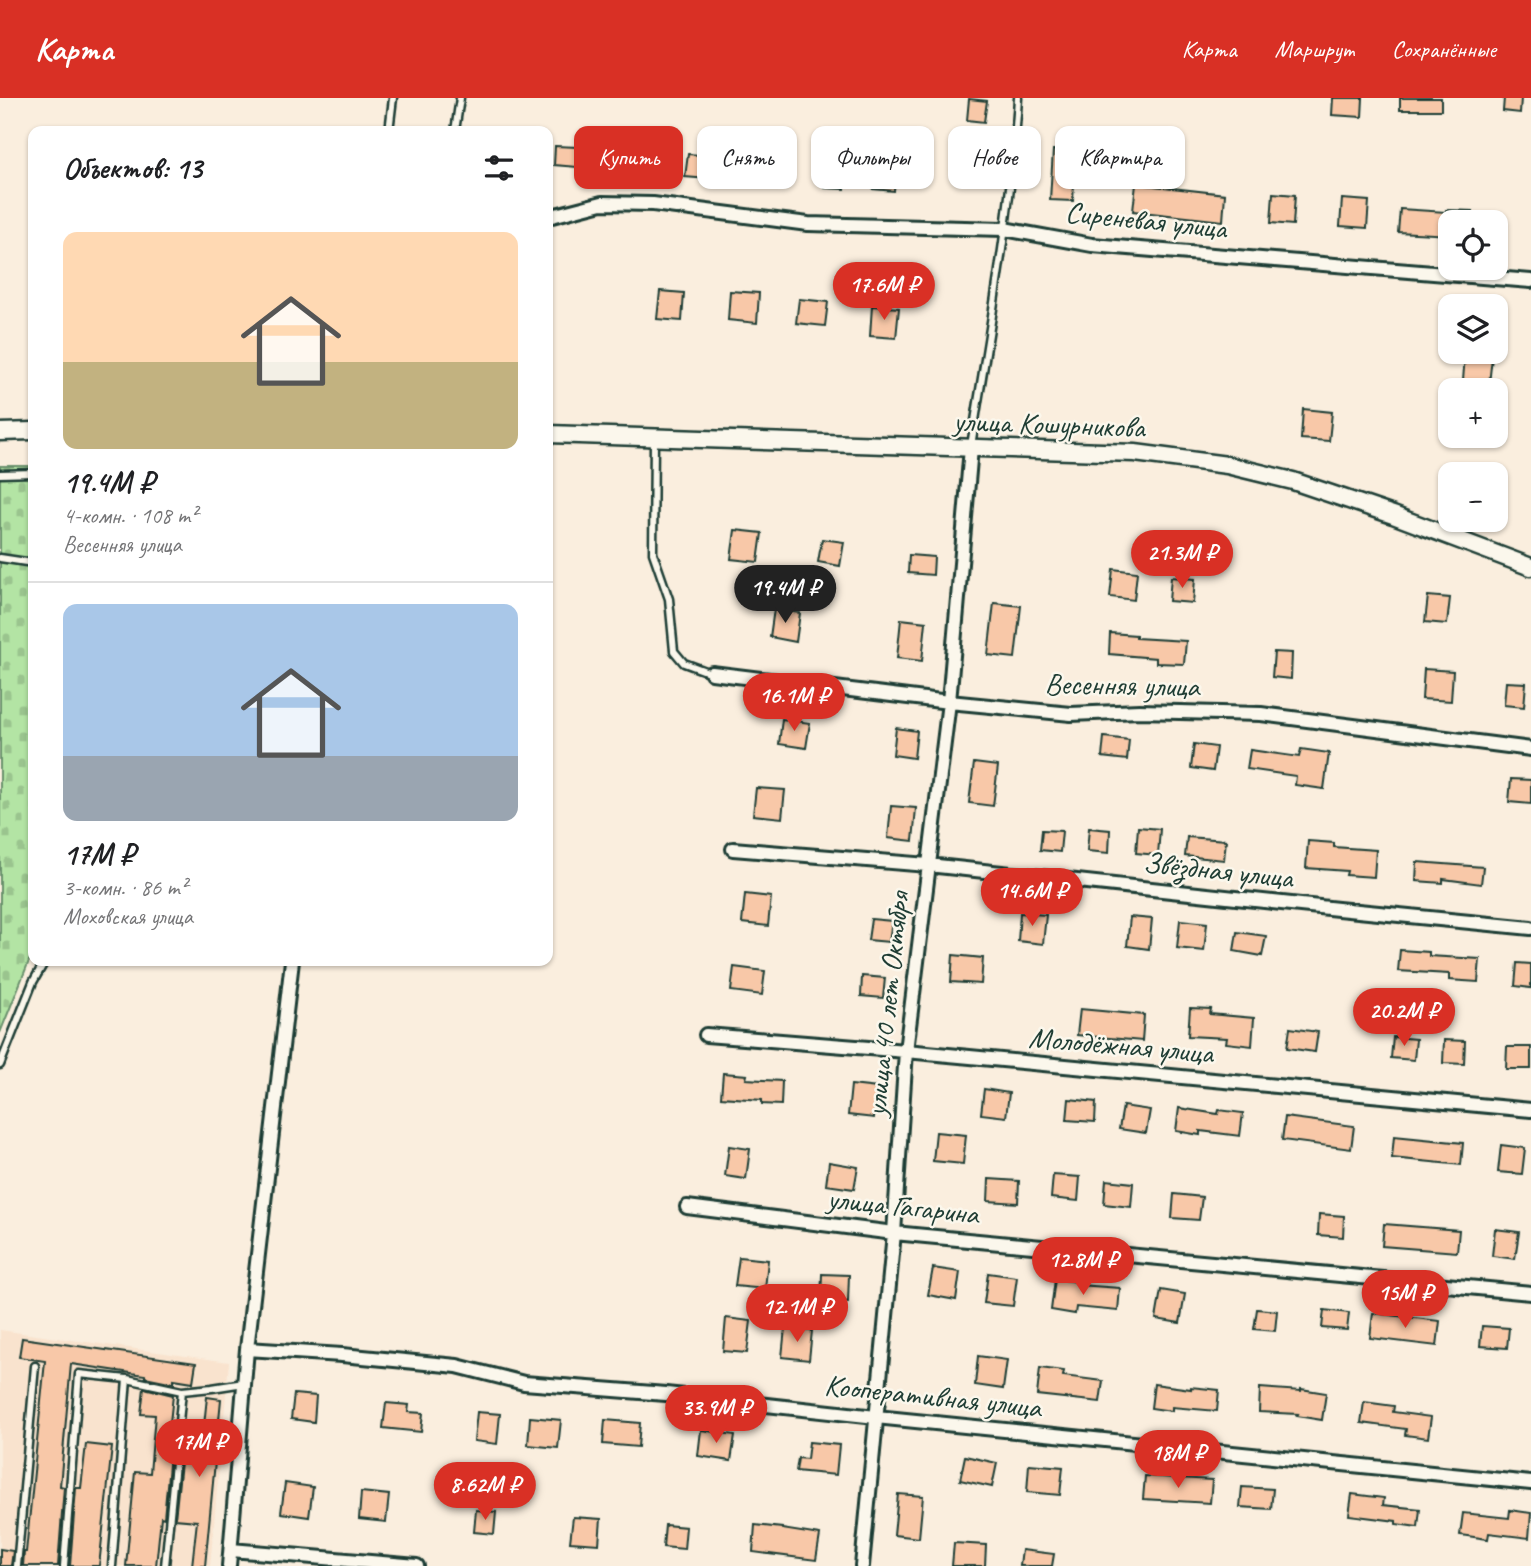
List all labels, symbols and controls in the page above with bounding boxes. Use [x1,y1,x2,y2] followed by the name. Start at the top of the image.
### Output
[35,28,114,70] text: Карта
[1182,34,1237,64] text: Карта
[1275,34,1354,64] text: Маршрут
[1392,34,1496,64] text: Сохранённые
[574,126,683,189] chip: Купить
[697,126,797,189] chip: Снять
[811,126,934,189] chip: Фильтры
[948,126,1041,189] chip: Новое
[1055,126,1185,189] chip: Квартира
[63,149,202,187] text: Объектов: 13
[480,149,518,187] icon: filters
[1064,193,1230,248] street label: Сиреневая улица
[1438,210,1508,532] map controls
[1438,210,1508,280] button: locate
[819,262,949,322] pin: 17.6M ₽
[849,270,919,299] text: 17.6M ₽
[228,278,354,404] icon: home
[1438,294,1508,364] button: layers
[1438,378,1508,448] button: +
[951,402,1147,446] street label: улица Кошурникова
[1438,462,1508,532] button: −
[63,463,154,501] text: 19.4M ₽
[63,501,197,530] text: 4-комн. · 108 m²
[63,530,181,559] text: Весенняя улица
[1117,531,1247,590] pin: 21.3M ₽
[1147,538,1217,567] text: 21.3M ₽
[720,566,850,625] pin: 19.4M ₽
[750,573,820,602] text: 19.4M ₽
[228,650,354,776] icon: home
[1044,665,1201,705] street label: Весенняя улица
[729,674,859,733] pin: 16.1M ₽
[759,681,829,710] text: 16.1M ₽
[63,835,135,873] text: 17M ₽
[1141,843,1297,897] street label: Звёздная улица
[967,868,1097,928] pin: 14.6M ₽
[63,873,187,902] text: 3-комн. · 86 m²
[997,876,1067,905] text: 14.6M ₽
[856,887,918,1120] street label: улица 40 лет Октября
[63,902,193,931] text: Моховская улица
[1339,988,1469,1048] pin: 20.2M ₽
[1369,996,1439,1025] text: 20.2M ₽
[1027,1018,1217,1072] street label: Молодёжная улица
[823,1179,982,1233] street label: улица Гагарина
[1018,1238,1148,1297] pin: 12.8M ₽
[1048,1245,1118,1274] text: 12.8M ₽
[1356,1270,1454,1330] pin: 15M ₽
[1378,1278,1432,1307] text: 15M ₽
[732,1284,862,1344] pin: 12.1M ₽
[762,1292,832,1321] text: 12.1M ₽
[823,1366,1045,1426] street label: Кооперативная улица
[651,1386,781,1445] pin: 33.9M ₽
[681,1393,751,1422] text: 33.9M ₽
[150,1420,248,1479] pin: 17M ₽
[172,1427,226,1456] text: 17M ₽
[1129,1430,1227,1490] pin: 18M ₽
[1151,1438,1205,1467] text: 18M ₽
[420,1462,550,1522] pin: 8.62M ₽
[450,1470,520,1499] text: 8.62M ₽

